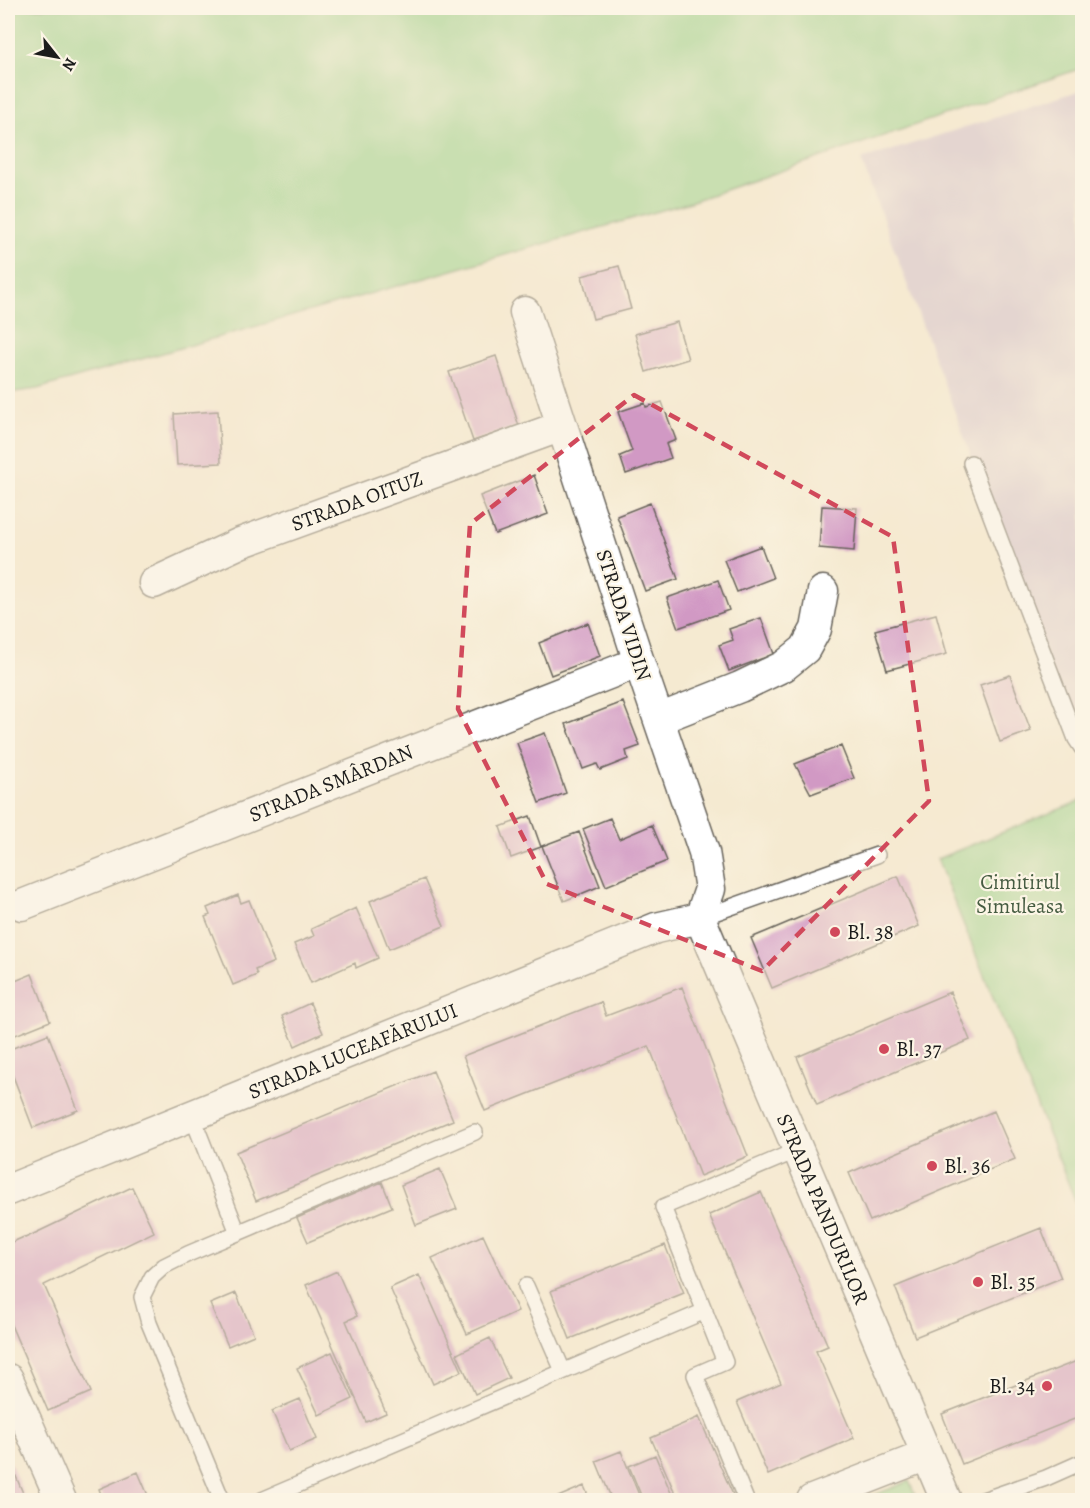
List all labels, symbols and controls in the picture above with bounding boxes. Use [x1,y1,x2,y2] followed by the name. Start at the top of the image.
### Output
[27,27,87,87] north arrow
[56,54,81,75] text: N
[287,464,427,538] street label: STRADA OITUZ
[590,546,658,684] street label: STRADA VIDIN
[245,737,417,829] street label: STRADA SMÂRDAN
[976,868,1064,920] park label: Cimitirul Simuleasa
[847,918,894,946] place label: Bl. 38
[828,925,842,939] marker: Bl. 38
[244,996,462,1106] street label: STRADA LUCEAFĂRULUI
[896,1035,942,1063] place label: Bl. 37
[877,1042,891,1056] marker: Bl. 37
[770,1109,876,1309] street label: STRADA PANDURILOR
[944,1152,991,1180] place label: Bl. 36
[925,1159,939,1173] marker: Bl. 36
[990,1268,1036,1296] place label: Bl. 35
[971,1275,985,1289] marker: Bl. 35
[989,1372,1035,1400] place label: Bl. 34
[1040,1379,1054,1393] marker: Bl. 34

